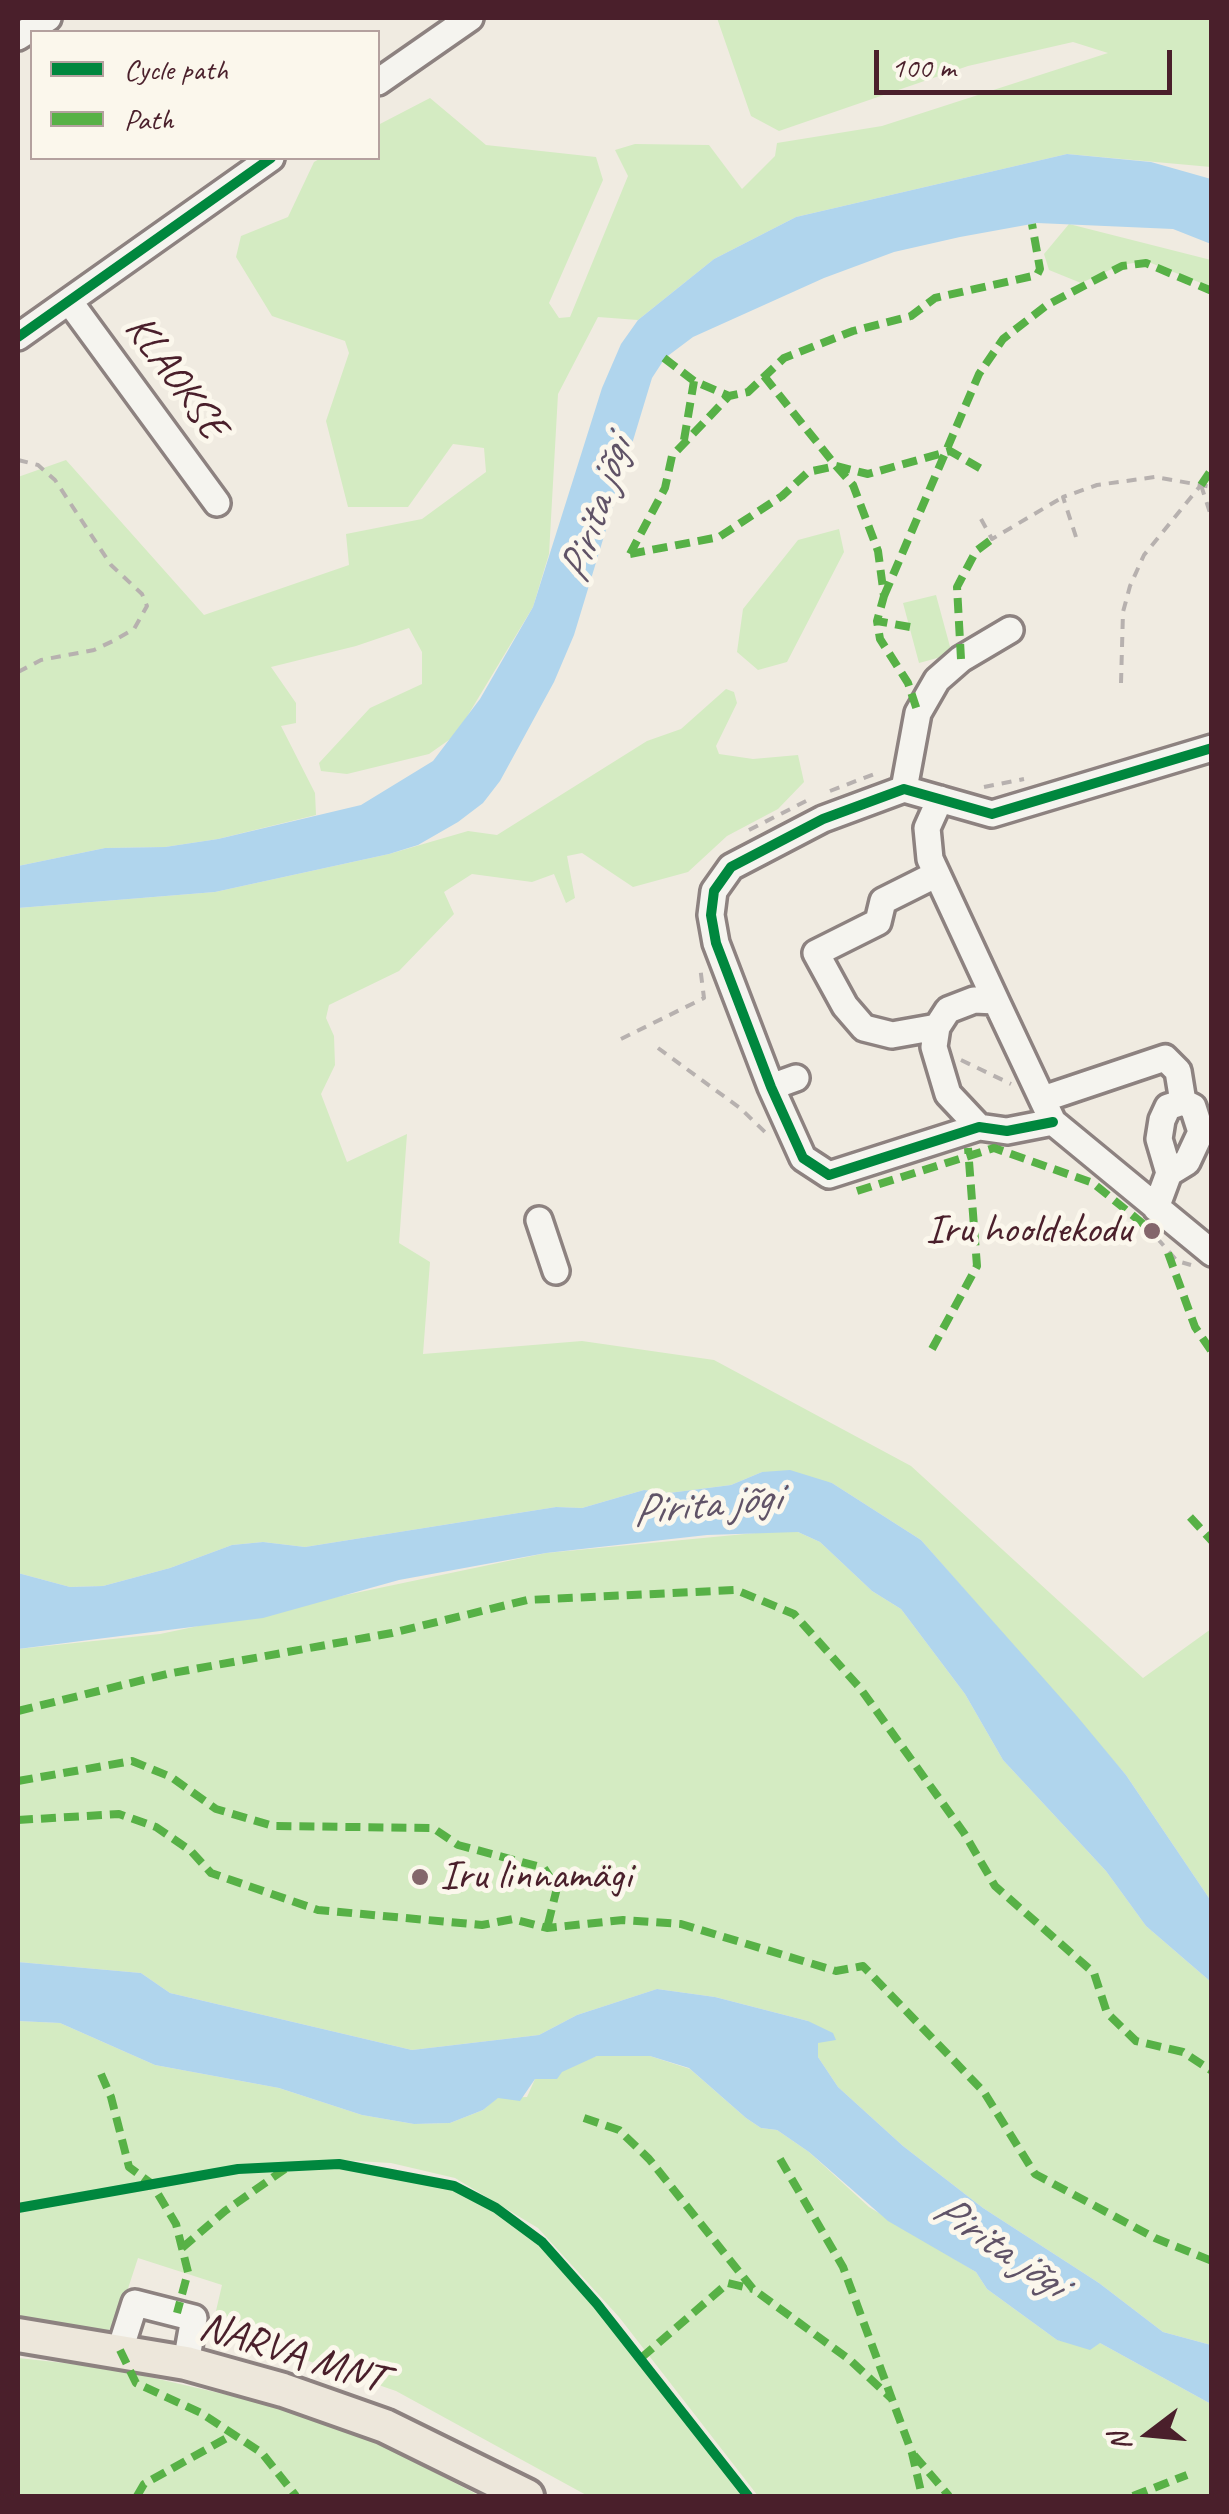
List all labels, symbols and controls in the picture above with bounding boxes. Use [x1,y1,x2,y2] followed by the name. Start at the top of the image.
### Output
[30,30,380,160] legend
[879,30,1176,92] scale bar
[891,48,956,86] text: 100 m
[124,50,228,88] text: Cycle path
[124,100,173,138] text: Path
[113,306,237,450] street label: KLAOKSE
[548,432,646,590] water label: Pirita jõgi
[926,1206,1132,1256] place label: Iru hooldekodu
[1141,1220,1163,1242] marker: Iru hooldekodu
[629,1471,783,1541] water label: Pirita jõgi
[440,1852,632,1902] place label: Iru linnamägi
[409,1866,431,1888] marker: Iru linnamägi
[922,2183,1076,2311] water label: Pirita jõgi
[193,2302,391,2406] street label: NARVA MNT
[1099,2384,1199,2484] north arrow
[1100,2429,1139,2456] text: N

